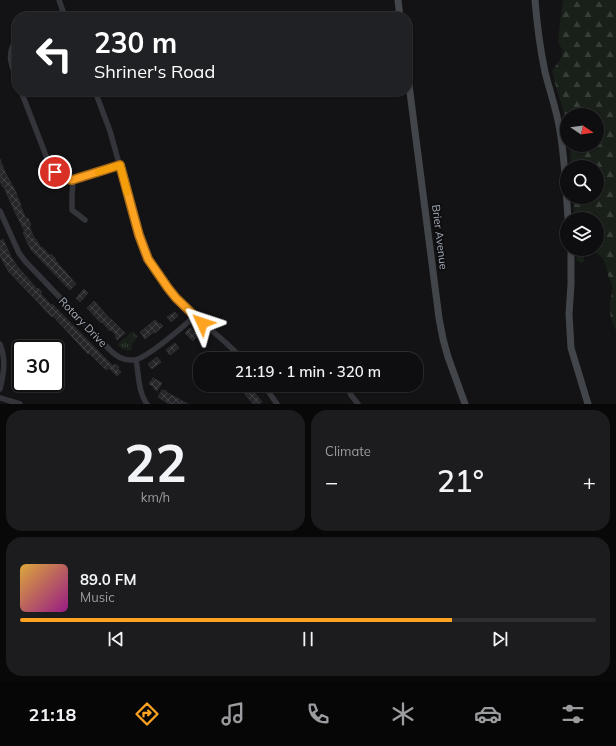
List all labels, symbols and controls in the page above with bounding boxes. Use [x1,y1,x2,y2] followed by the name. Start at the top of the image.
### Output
[94,25,177,60] text: 230 m
[28,28,80,80] icon: left
[94,60,215,83] text: Shriner's Road
[560,108,604,152] north arrow
[560,108,604,256] map controls
[38,155,72,189] pin
[560,160,604,204] button: search
[44,161,66,183] icon: arrive
[429,204,451,270] street label: Brier Avenue
[560,212,604,256] button: layers
[56,294,110,350] street label: Rotary Drive
[181,302,223,344] position arrow
[12,340,64,392] speed limit sign: 30
[235,362,381,381] text: 21:19 · 1 min · 320 m
[124,430,187,495] text: 22
[325,443,371,459] text: Climate
[437,462,484,500] text: 21°
[325,468,338,496] text: −
[583,468,596,496] text: +
[141,489,170,505] text: km/h
[80,570,136,589] text: 89.0 FM
[80,589,115,605] text: Music
[105,628,127,650] icon: previous
[297,628,319,650] icon: pause
[489,628,511,650] icon: next
[133,700,161,728] icon: directions
[219,700,247,728] icon: music
[304,700,332,728] icon: phone
[389,700,417,728] icon: climate
[474,700,502,728] icon: car
[559,700,587,728] icon: filters
[29,703,76,726] text: 21:18

